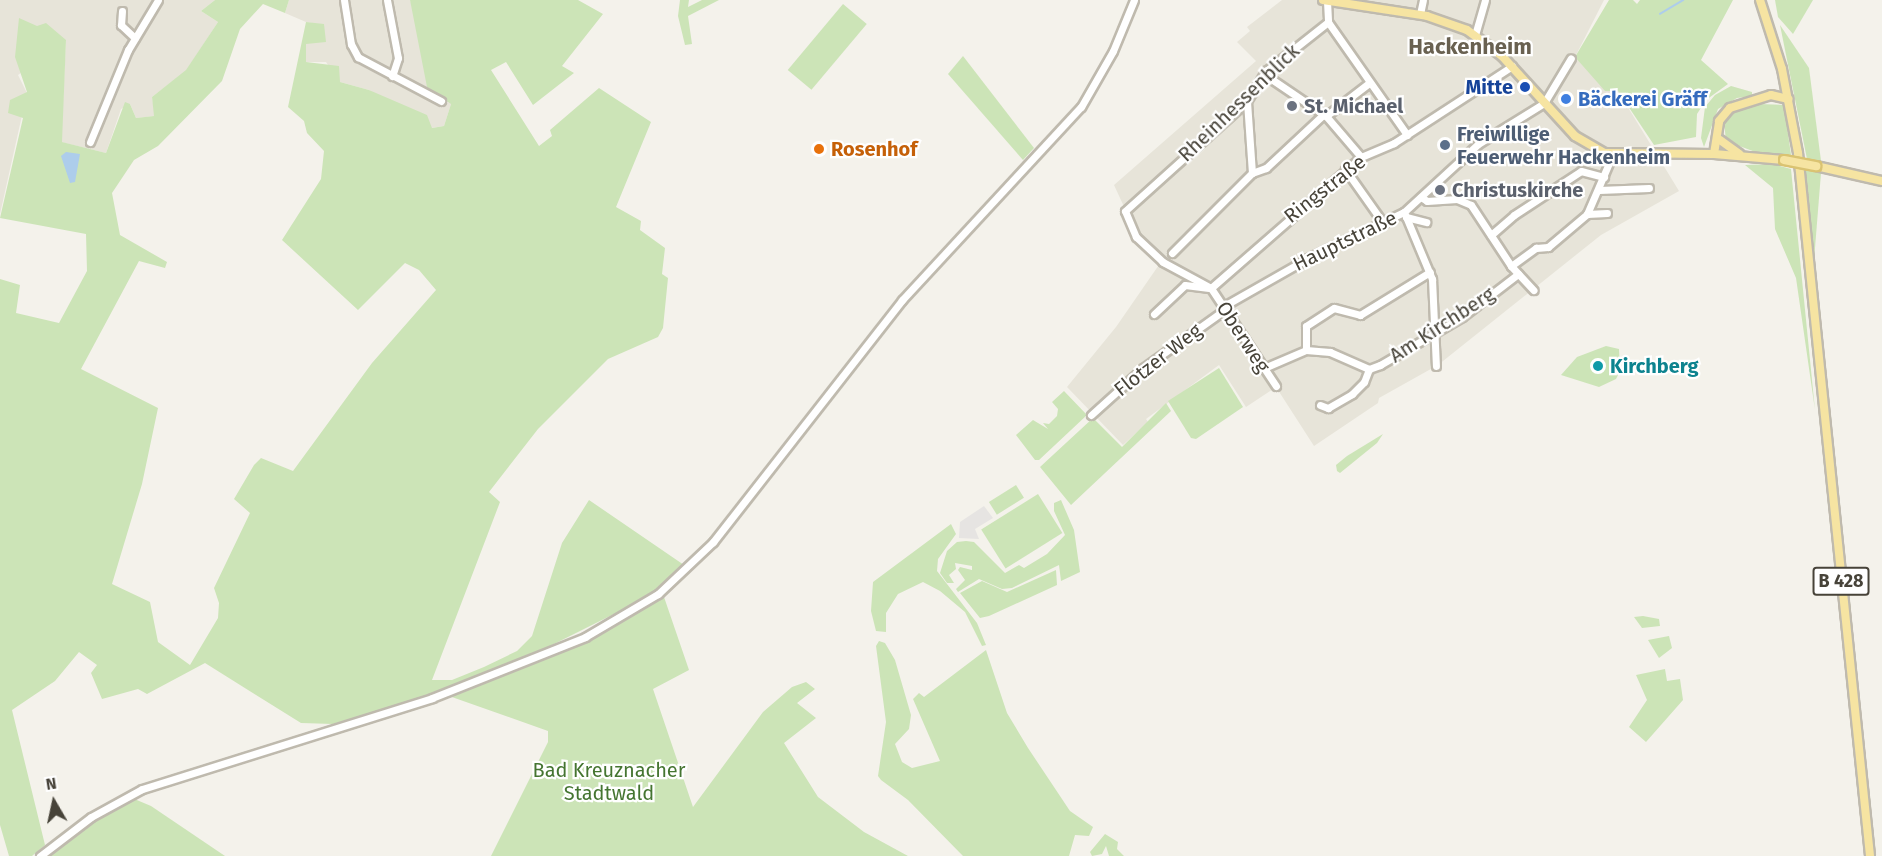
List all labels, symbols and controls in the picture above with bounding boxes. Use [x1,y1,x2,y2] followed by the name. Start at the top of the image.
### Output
[1408,34,1532,60] district label: Hackenheim
[1173,39,1305,167] street label: Rheinhessenblick
[1466,75,1513,99] place label: Mitte
[1518,80,1532,94] marker: Mitte
[1578,87,1707,111] place label: Bäckerei Gräff
[1559,92,1573,106] marker: Bäckerei Gräff
[1304,94,1403,118] place label: St. Michael
[1285,99,1299,113] marker: St. Michael
[1457,122,1670,169] place label: Freiwillige Feuerwehr Hackenheim
[831,137,917,161] place label: Rosenhof
[1438,138,1452,152] marker: Freiwillige Feuerwehr Hackenheim
[812,142,826,156] marker: Rosenhof
[1279,150,1371,228] street label: Ringstraße
[1452,178,1583,202] place label: Christuskirche
[1433,183,1447,197] marker: Christuskirche
[1289,206,1401,276] street label: Hauptstraße
[1385,282,1499,368] street label: Am Kirchberg
[1211,297,1275,377] street label: Oberweg
[1109,318,1207,402] street label: Flotzer Weg
[1610,354,1699,378] place label: Kirchberg
[1591,359,1605,373] marker: Kirchberg
[1812,566,1870,596] road number: B 428
[533,759,685,806] park label: Bad Kreuznacher Stadtwald
[24,772,84,832] north arrow
[44,774,58,794] text: N

